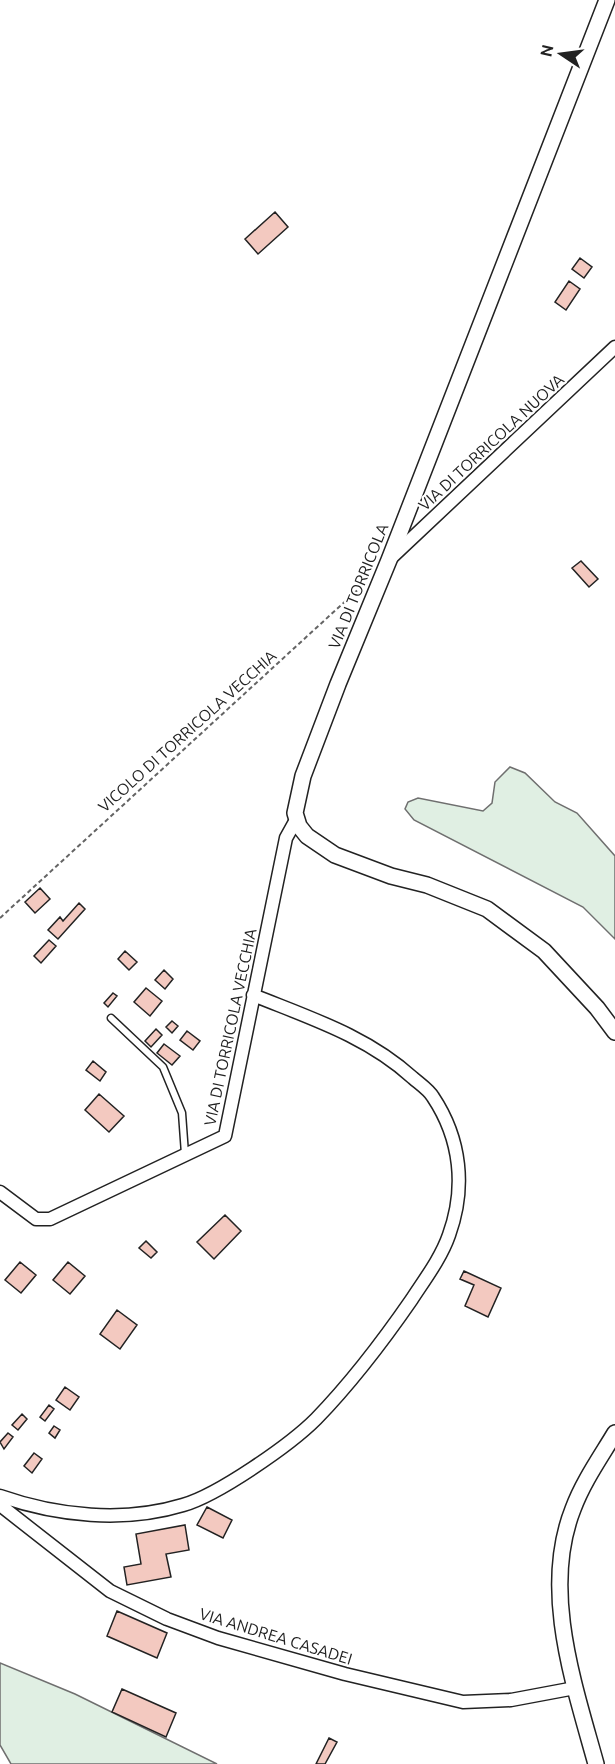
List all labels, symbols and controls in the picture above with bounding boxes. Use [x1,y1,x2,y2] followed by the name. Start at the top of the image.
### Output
[531,24,591,84] north arrow
[536,43,556,58] text: N
[415,370,568,514] street label: VIA DI TORRICOLA NUOVA
[325,520,392,651] street label: VIA DI TORRICOLA
[94,646,280,816] street label: VICOLO DI TORRICOLA VECCHIA
[200,926,260,1127] street label: VIA DI TORRICOLA VECCHIA
[197,1604,355,1668] street label: VIA ANDREA CASADEI

